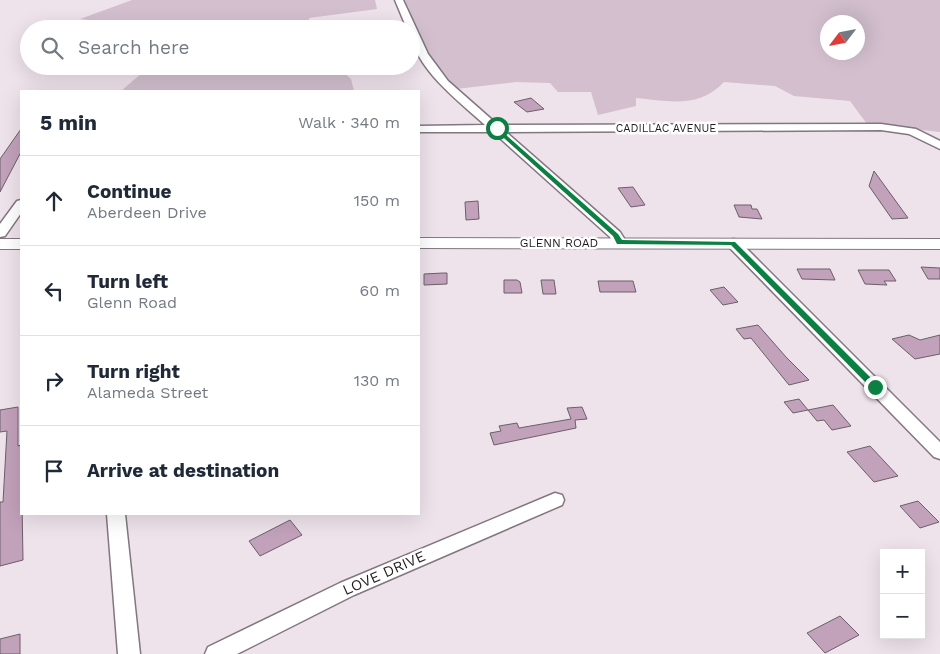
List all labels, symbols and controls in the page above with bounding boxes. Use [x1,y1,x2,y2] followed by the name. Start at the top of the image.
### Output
[820,15,865,60] north arrow
[20,20,420,75] search box
[38,34,66,62] icon: search
[78,36,189,59] text: Search here
[40,110,97,135] text: 5 min
[298,113,400,132] text: Walk · 340 m
[486,117,509,140] route start
[616,122,716,135] street label: CADILLAC AVENUE
[87,180,171,203] text: Continue
[40,187,68,215] icon: ahead
[354,191,400,210] text: 150 m
[87,203,207,222] text: Aberdeen Drive
[520,236,598,250] street label: GLENN ROAD
[87,270,168,293] text: Turn left
[40,277,68,305] icon: left
[360,281,400,300] text: 60 m
[87,293,177,312] text: Glenn Road
[87,360,180,383] text: Turn right
[40,367,68,395] icon: right
[354,371,400,390] text: 130 m
[864,376,887,399] route end
[87,383,208,402] text: Alameda Street
[40,457,68,485] icon: arrive
[87,459,279,482] text: Arrive at destination
[340,547,428,599] street label: LOVE DRIVE
[880,549,925,639] map controls
[880,549,925,594] button: +
[880,594,925,639] button: −

